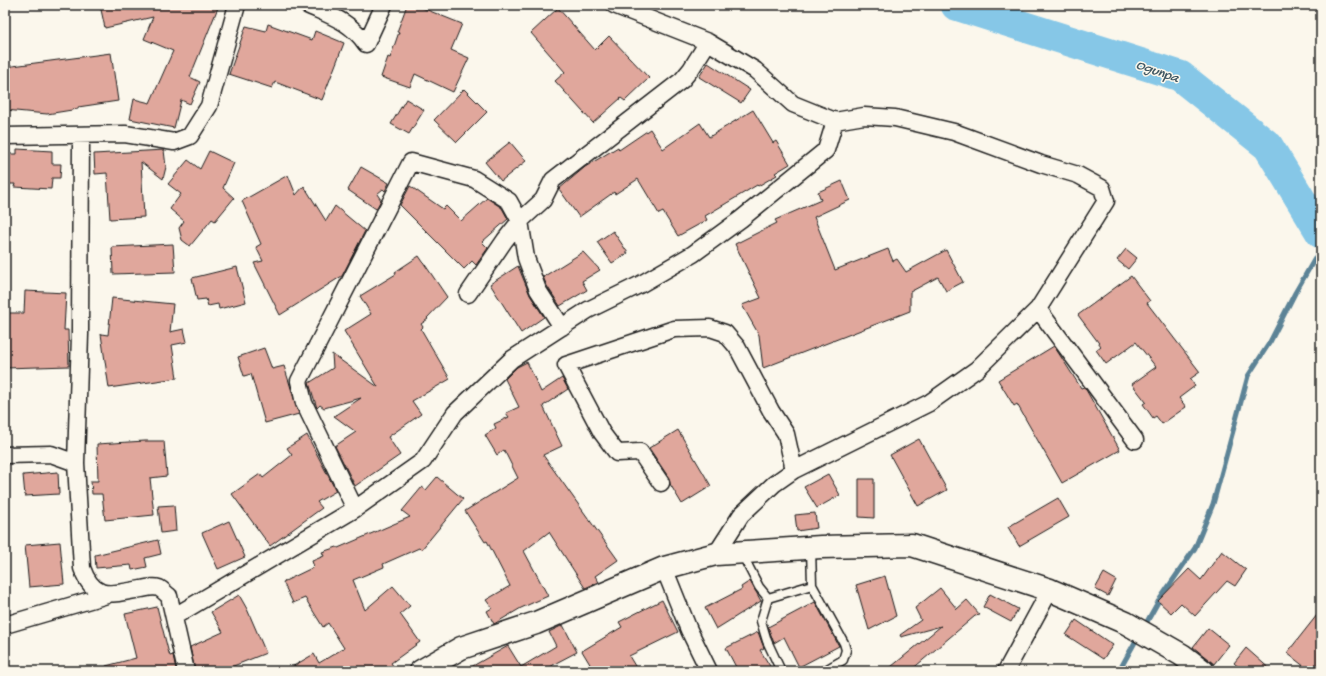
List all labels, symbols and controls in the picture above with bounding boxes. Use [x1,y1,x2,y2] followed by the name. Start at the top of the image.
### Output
[1133,57,1182,88] water label: Ogunpa

